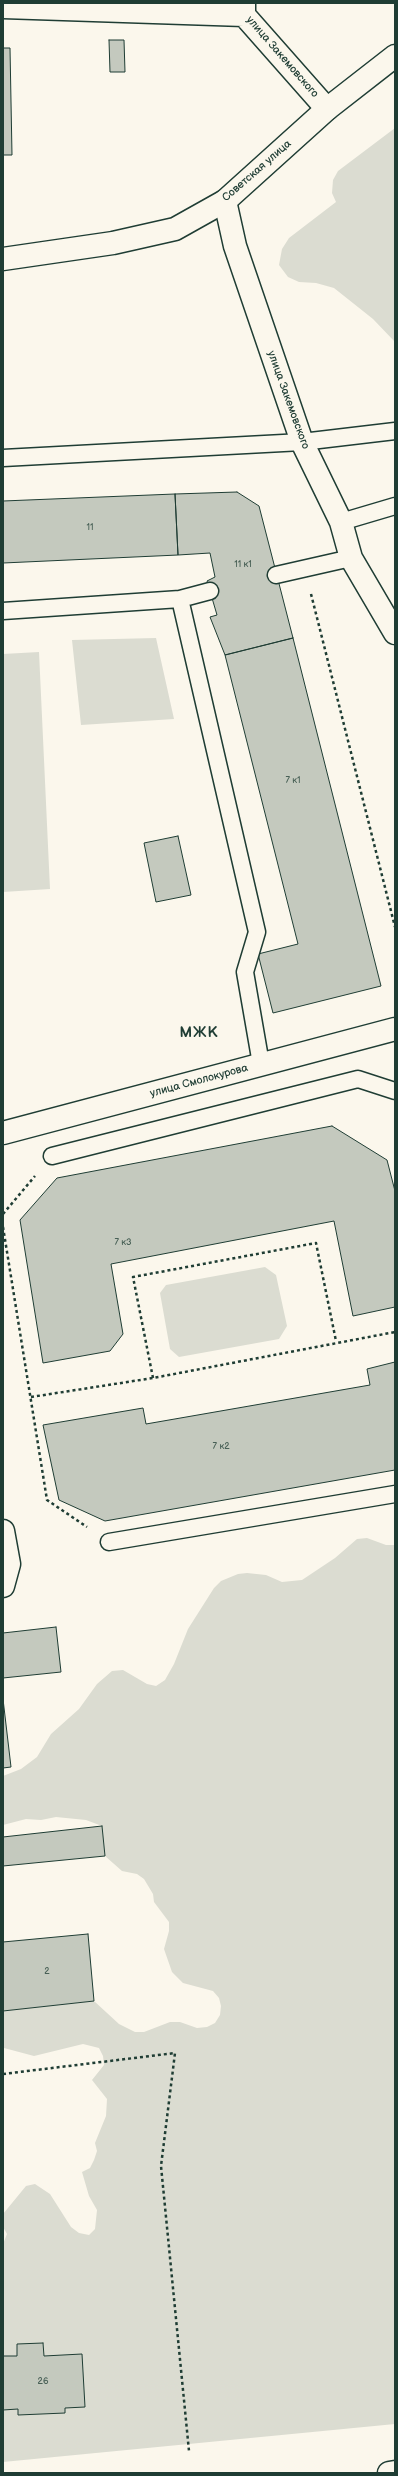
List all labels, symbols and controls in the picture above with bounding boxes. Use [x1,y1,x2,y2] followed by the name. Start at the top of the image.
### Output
[243,14,321,100] street label: улица Закемовского
[220,137,294,205] street label: Советская улица
[264,349,312,451] street label: улица Закемовского
[87,523,93,533] house number: 11
[234,560,252,570] house number: 11 к1
[285,776,301,786] house number: 7 к1
[179,1024,219,1042] district label: МЖК
[149,1062,249,1100] street label: улица Смолокурова
[114,1238,132,1248] house number: 7 к3
[213,1442,229,1452] house number: 7 к2
[44,1967,50,1977] house number: 2
[38,2377,48,2387] house number: 26

